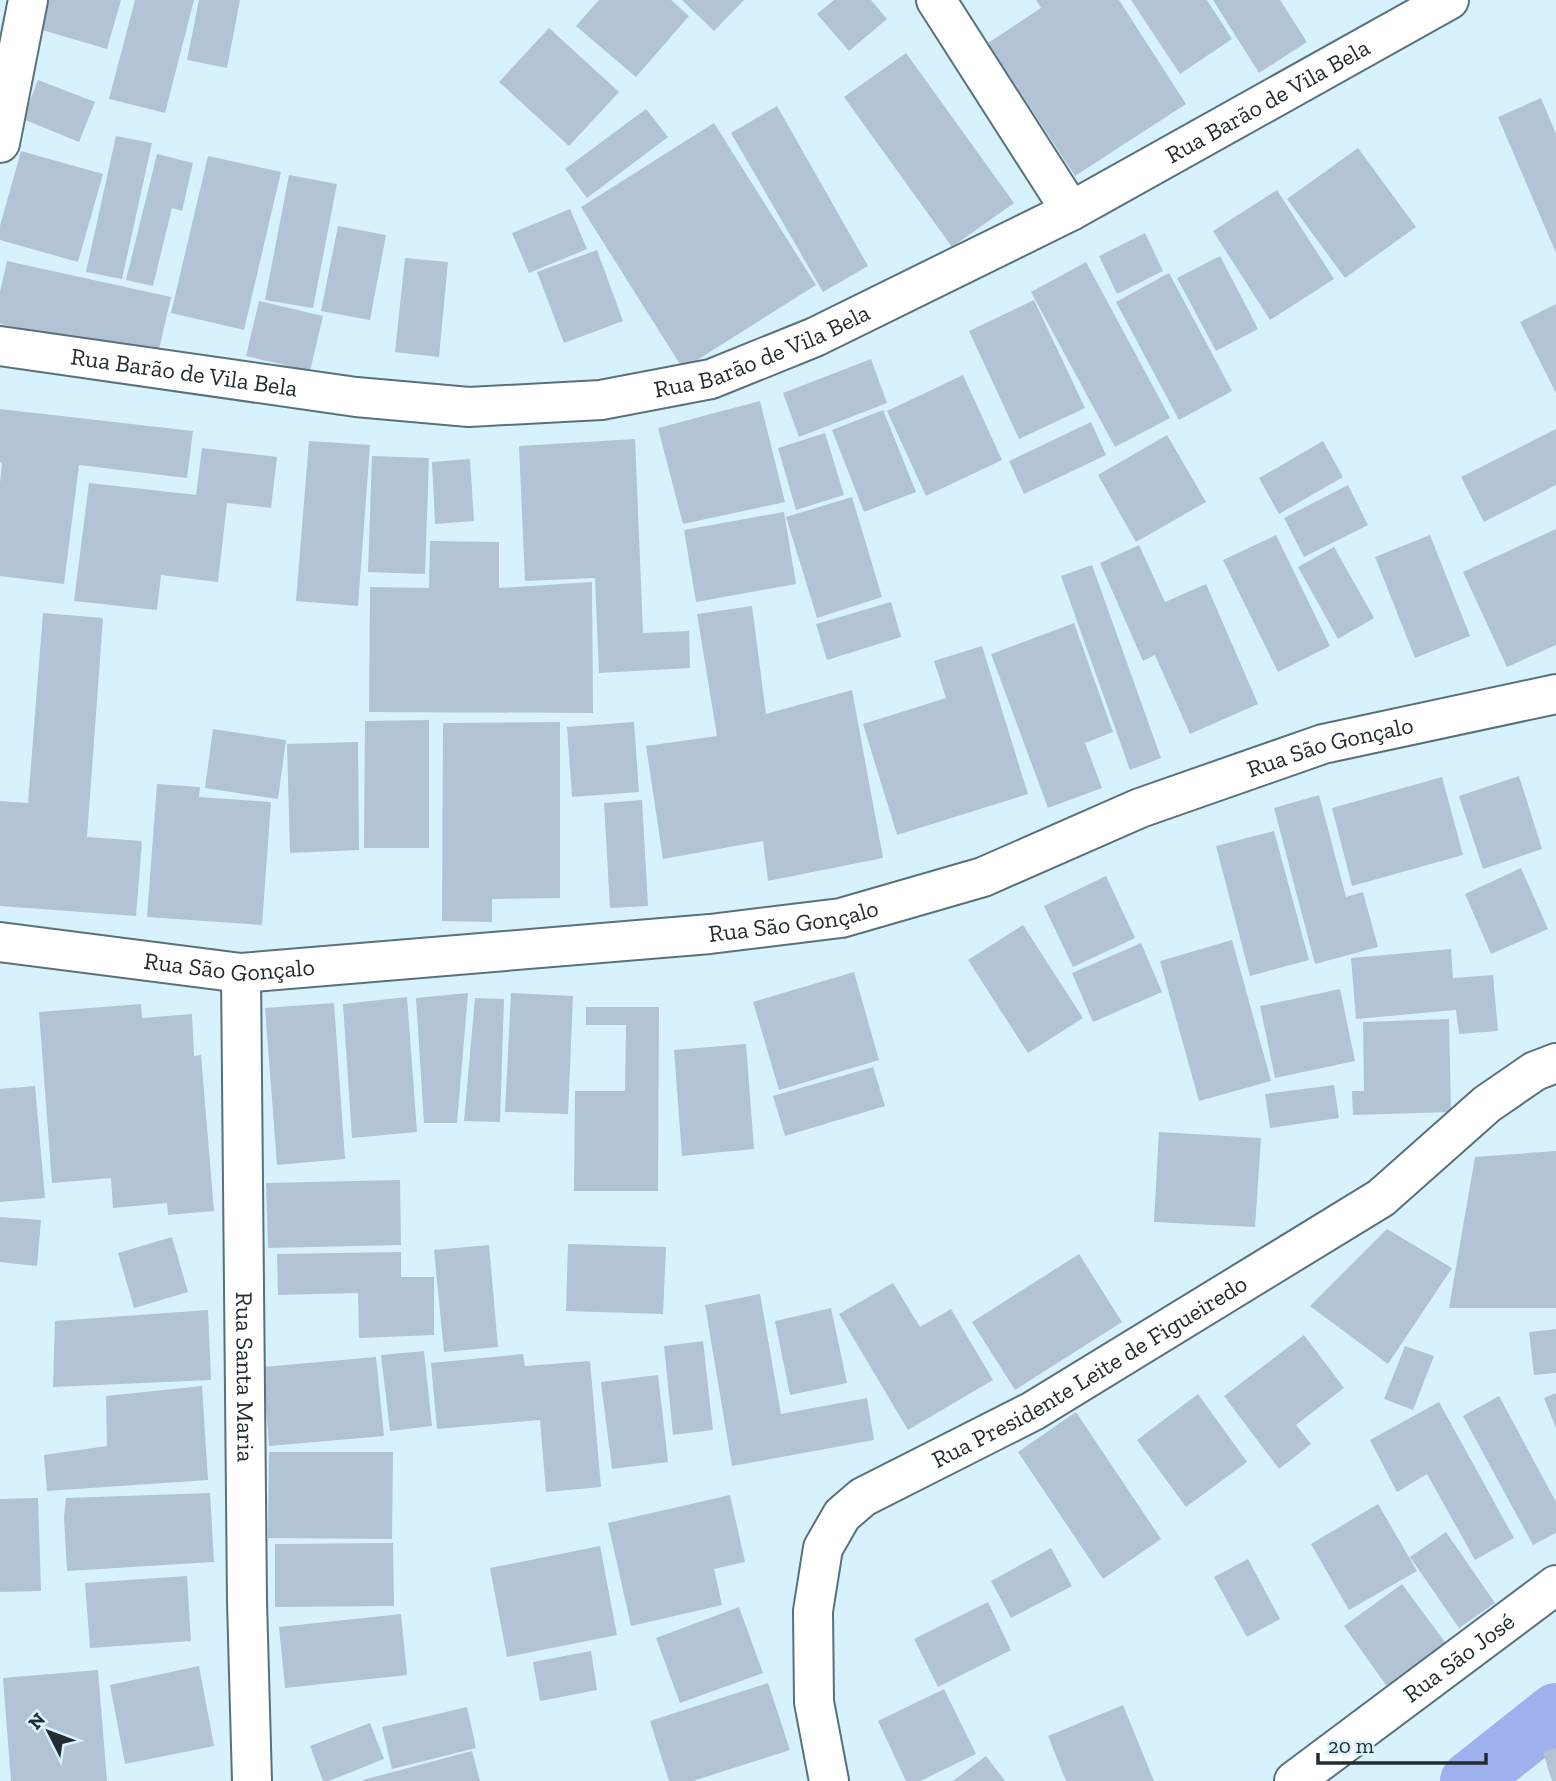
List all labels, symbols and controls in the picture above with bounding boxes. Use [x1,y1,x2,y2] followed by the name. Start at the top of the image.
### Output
[1160,32,1375,169] street label: Rua Barão de Vila Bela
[651,297,875,404] street label: Rua Barão de Vila Bela
[69,341,300,403] street label: Rua Barão de Vila Bela
[1243,710,1416,783] street label: Rua São Gonçalo
[707,893,882,948] street label: Rua São Gonçalo
[142,946,316,988] street label: Rua São Gonçalo
[927,1268,1252,1474] street label: Rua Presidente Leite de Figueiredo
[230,1292,261,1463] street label: Rua Santa Maria
[1397,1606,1520,1708] street label: Rua São José
[14,1697,84,1767] north arrow
[23,1708,50,1734] text: N
[1318,1722,1486,1766] scale bar
[1328,1733,1374,1758] text: 20 m

